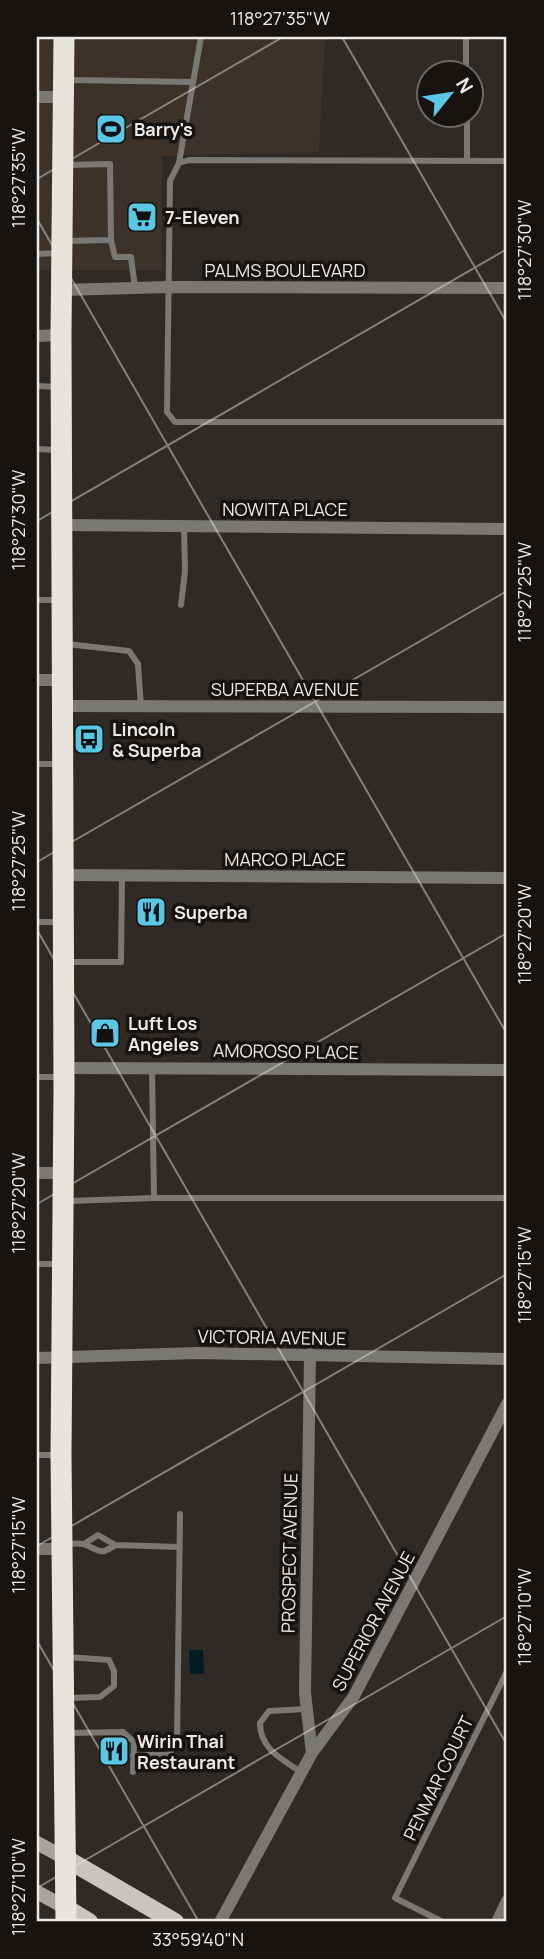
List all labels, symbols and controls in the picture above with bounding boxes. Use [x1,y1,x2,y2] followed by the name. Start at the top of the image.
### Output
[230,6,330,30] text: 118°27'35"W
[414,60,484,130] north arrow
[450,73,479,98] text: N
[94,112,128,146] sports icon: Barry's
[134,117,193,141] place label: Barry's
[6,128,30,228] text: 118°27'35"W
[125,200,159,234] supermarket icon: 7-Eleven
[512,200,536,300] text: 118°27'30"W
[165,205,240,229] place label: 7-Eleven
[205,258,365,282] street label: PALMS BOULEVARD
[6,470,30,570] text: 118°27'30"W
[222,497,348,521] street label: NOWITA PLACE
[512,542,536,642] text: 118°27'25"W
[211,677,359,701] street label: SUPERBA AVENUE
[112,717,201,762] place label: Lincoln & Superba
[72,722,106,756] bus stop icon: Lincoln & Superba
[6,811,30,911] text: 118°27'25"W
[224,847,346,871] street label: MARCO PLACE
[512,883,536,984] text: 118°27'20"W
[134,895,168,929] restaurant icon: Superba
[174,900,248,924] place label: Superba
[128,1011,199,1056] place label: Luft Los Angeles
[88,1016,122,1050] shop icon: Luft Los Angeles
[213,1038,359,1064] street label: AMOROSO PLACE
[6,1152,30,1253] text: 118°27'20"W
[512,1226,536,1324] text: 118°27'15"W
[197,1324,347,1350] street label: VICTORIA AVENUE
[276,1473,302,1633] street label: PROSPECT AVENUE
[6,1496,30,1594] text: 118°27'15"W
[326,1547,420,1695] street label: SUPERIOR AVENUE
[512,1568,536,1666] text: 118°27'10"W
[398,1712,479,1844] street label: PENMAR COURT
[137,1729,235,1774] place label: Wirin Thai Restaurant
[97,1734,131,1768] restaurant icon: Wirin Thai Restaurant
[6,1838,30,1936] text: 118°27'10"W
[152,1927,244,1951] text: 33°59'40"N

